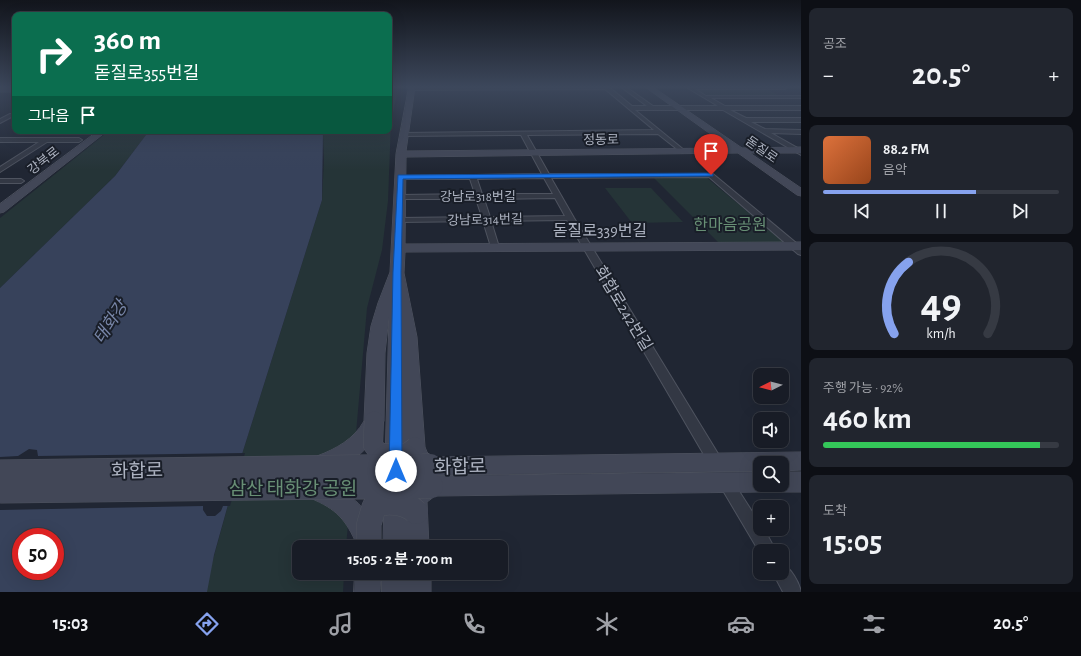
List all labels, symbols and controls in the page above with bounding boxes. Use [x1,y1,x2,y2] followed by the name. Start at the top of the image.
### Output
[94,27,161,55] text: 360 m
[28,28,80,80] icon: right
[823,38,847,51] text: 공조
[912,60,970,90] text: 20.5°
[823,64,834,86] text: −
[1048,64,1059,86] text: +
[94,65,199,83] text: 돋질로355번길
[77,104,99,126] icon: arrive
[28,109,69,124] text: 그다음
[583,133,619,147] street label: 정동로
[694,134,728,175] pin
[743,134,780,166] street label: 돋질로
[700,140,722,162] icon: arrive
[883,142,929,157] text: 88.2 FM
[25,144,62,177] street label: 강북로
[883,164,907,177] text: 음악
[440,190,516,204] street label: 강남로318번길
[851,200,873,222] icon: previous
[930,200,952,222] icon: pause
[1009,200,1031,222] icon: next
[447,212,523,228] street label: 강남로314번길
[693,217,767,233] park label: 한마음공원
[553,223,647,239] street label: 돋질로339번길
[592,263,655,354] street label: 화합로242번길
[920,284,962,325] text: 49
[90,295,132,347] water label: 태화강
[926,327,956,341] text: km/h
[753,368,789,404] north arrow
[753,368,789,580] map controls
[823,382,903,395] text: 주행 가능 · 92%
[823,404,912,434] text: 460 km
[753,412,789,448] button: sound
[375,450,417,492] position arrow
[753,456,789,492] button: search
[434,457,486,477] street label: 화합로
[111,461,163,481] street label: 화합로
[229,479,357,499] park label: 삼산 태화강 공원
[753,500,789,536] button: +
[823,505,847,518] text: 도착
[823,527,882,557] text: 15:05
[12,528,64,580] speed limit sign: 50
[753,544,789,580] button: −
[347,552,453,567] text: 15:05 · 2 분 · 700 m
[193,610,221,638] icon: directions
[327,610,355,638] icon: music
[460,610,488,638] icon: phone
[593,610,621,638] icon: climate
[727,610,755,638] icon: car
[860,610,888,638] icon: filters
[53,615,88,633] text: 15:03
[993,615,1028,633] text: 20.5°

